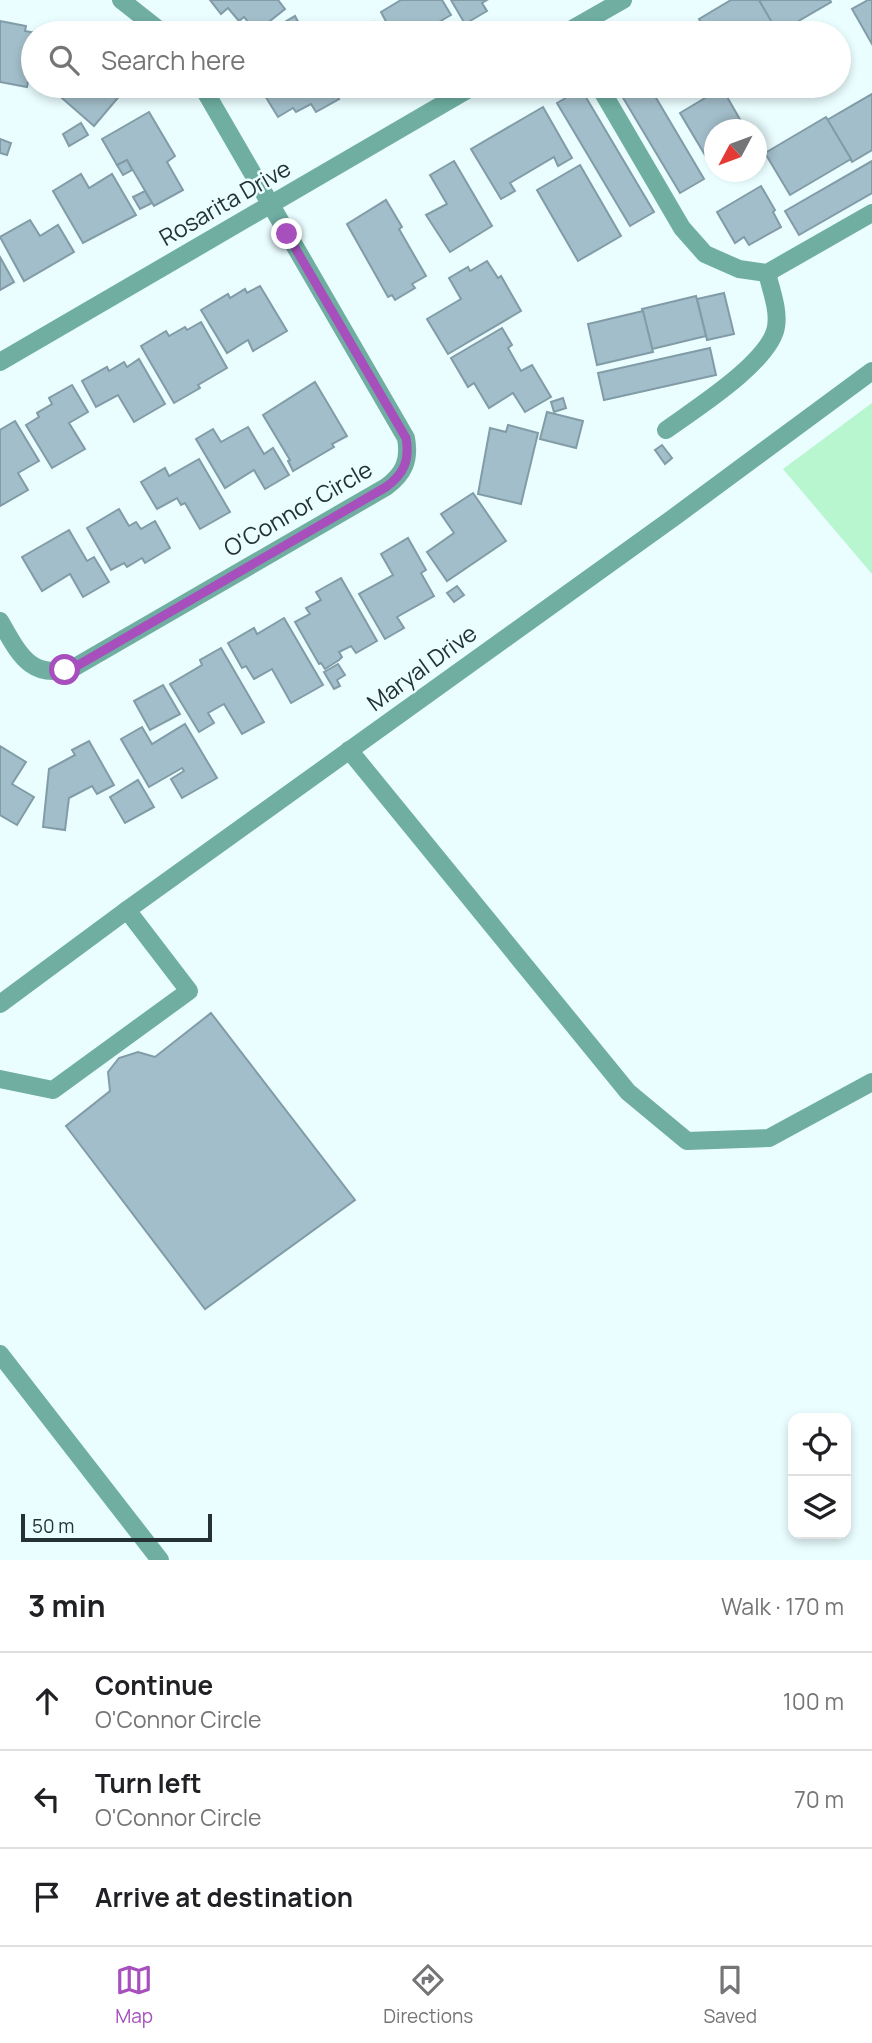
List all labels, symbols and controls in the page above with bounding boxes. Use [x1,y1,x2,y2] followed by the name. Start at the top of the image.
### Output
[21,21,851,98] search box
[45,41,83,79] icon: search
[101,42,246,78] text: Search here
[704,119,767,182] north arrow
[153,152,296,253] street label: Rosarita Drive
[271,218,302,249] route end
[217,453,378,564] street label: O'Connor Circle
[360,616,483,718] street label: Maryal Drive
[49,654,80,685] route start
[788,1413,851,1539] map controls
[788,1413,851,1476] button: locate
[788,1476,851,1539] button: layers
[21,1511,212,1543] scale bar
[32,1513,74,1539] text: 50 m
[28,1585,106,1626] text: 3 min
[721,1590,844,1622] text: Walk · 170 m
[95,1667,213,1703] text: Continue
[28,1682,66,1720] icon: ahead
[783,1685,844,1717] text: 100 m
[95,1703,261,1735] text: O'Connor Circle
[95,1765,202,1801] text: Turn left
[28,1780,66,1818] icon: left
[794,1783,844,1815] text: 70 m
[95,1801,261,1833] text: O'Connor Circle
[28,1878,66,1916] icon: arrive
[95,1879,353,1915] text: Arrive at destination
[115,1961,153,2029] tab: Map
[383,1961,473,2029] tab: Directions
[703,1961,757,2029] tab: Saved

